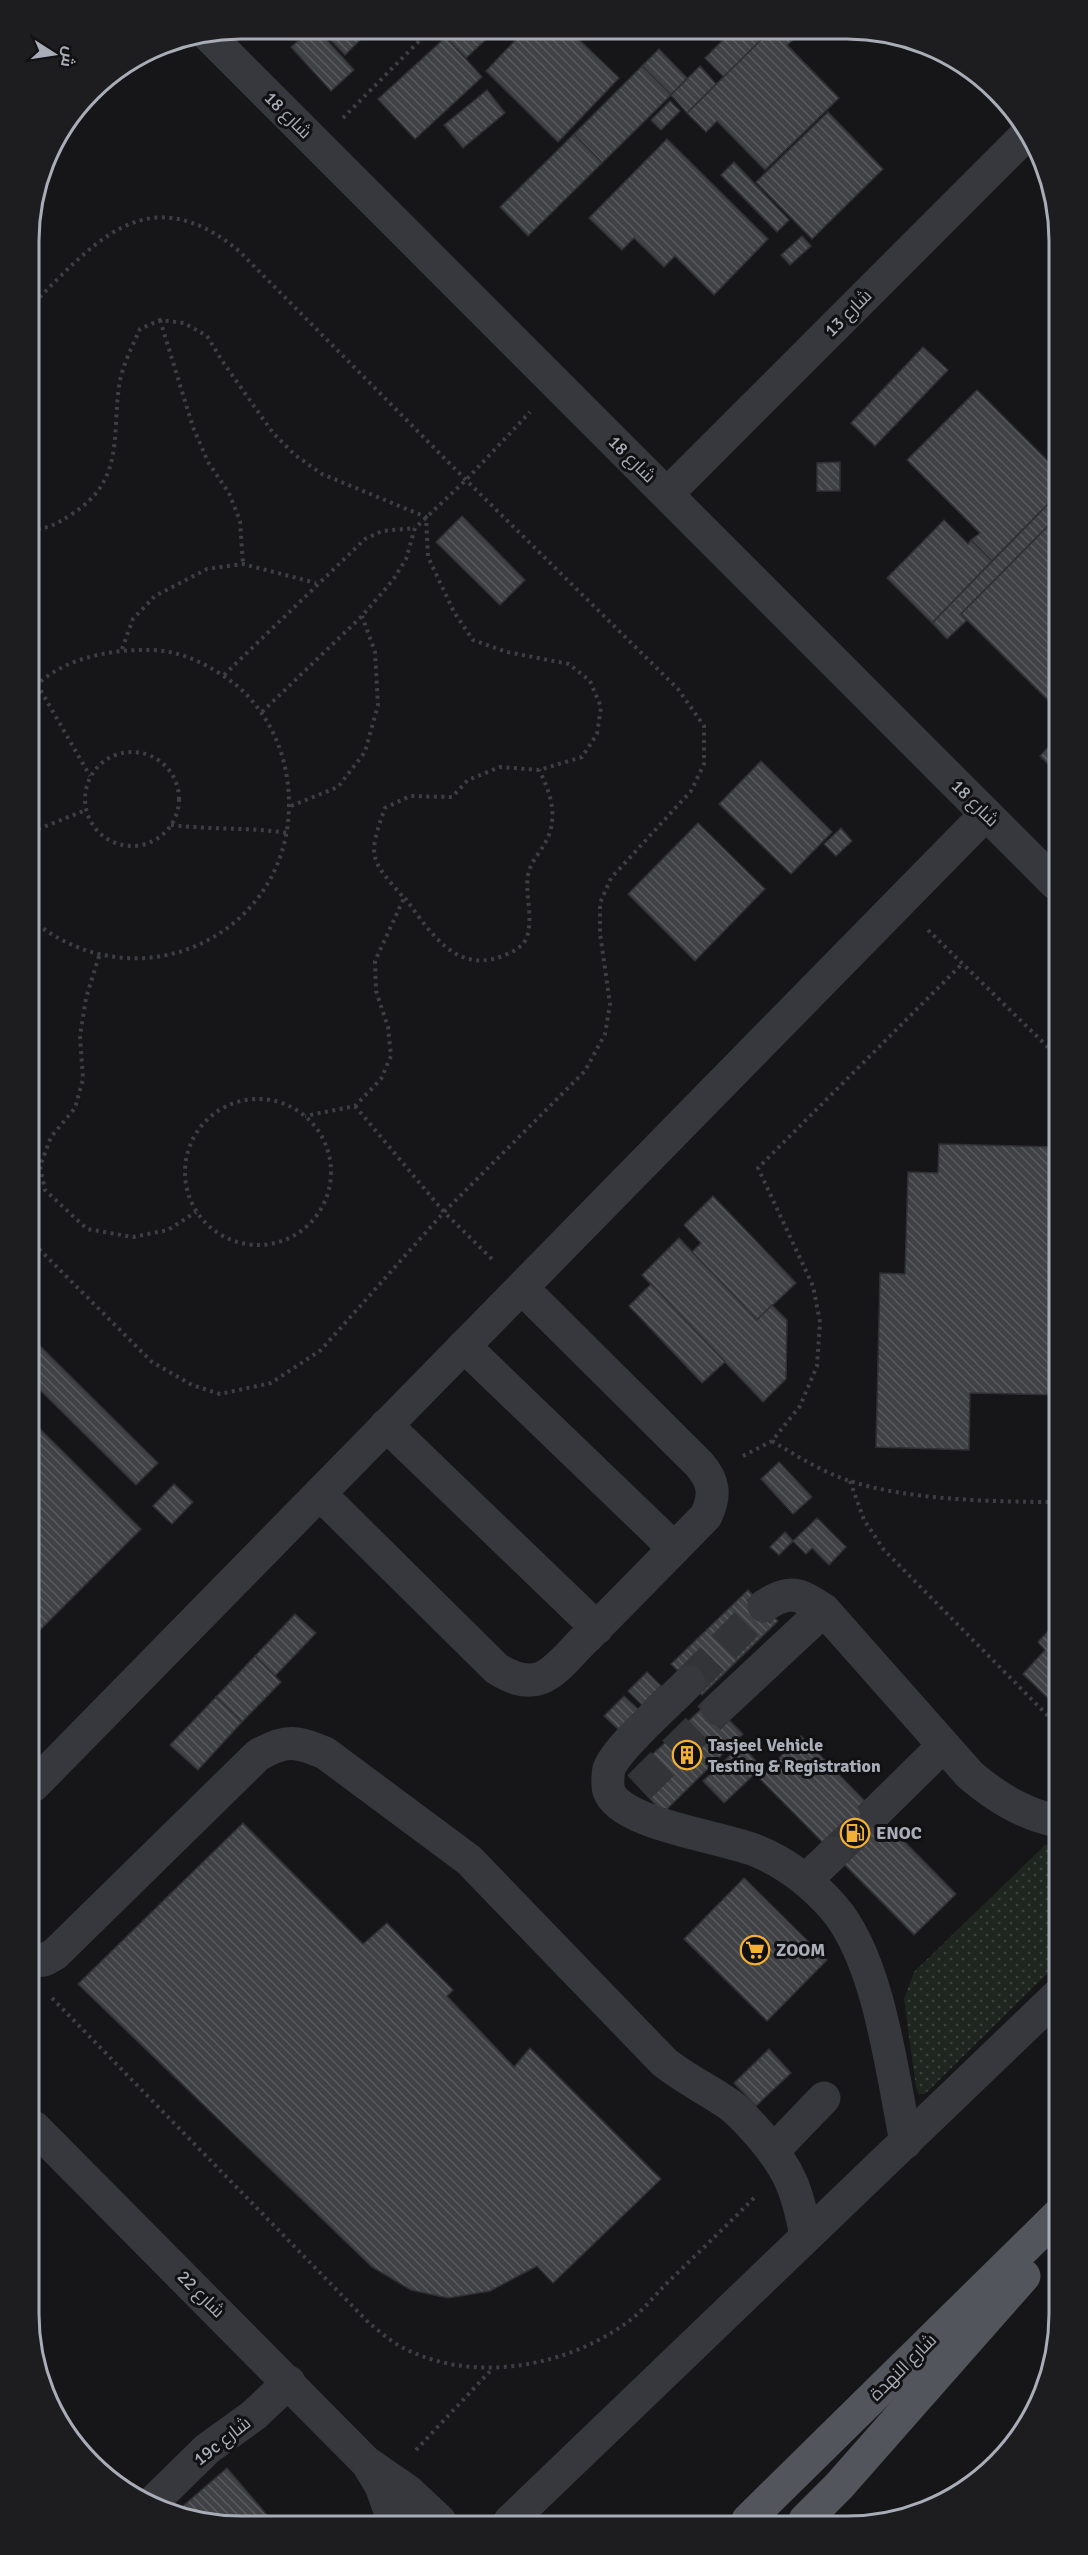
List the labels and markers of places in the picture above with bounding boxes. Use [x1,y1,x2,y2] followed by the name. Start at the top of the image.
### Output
[708,1734,881,1777] place label: Tasjeel Vehicle Testing & Registration
[671,1739,703,1771] building icon: Tasjeel Vehicle Testing & Registration
[839,1817,871,1849] fuel station icon: ENOC
[876,1822,922,1844] place label: ENOC
[739,1934,771,1966] supermarket icon: ZOOM
[776,1939,825,1961] place label: ZOOM

